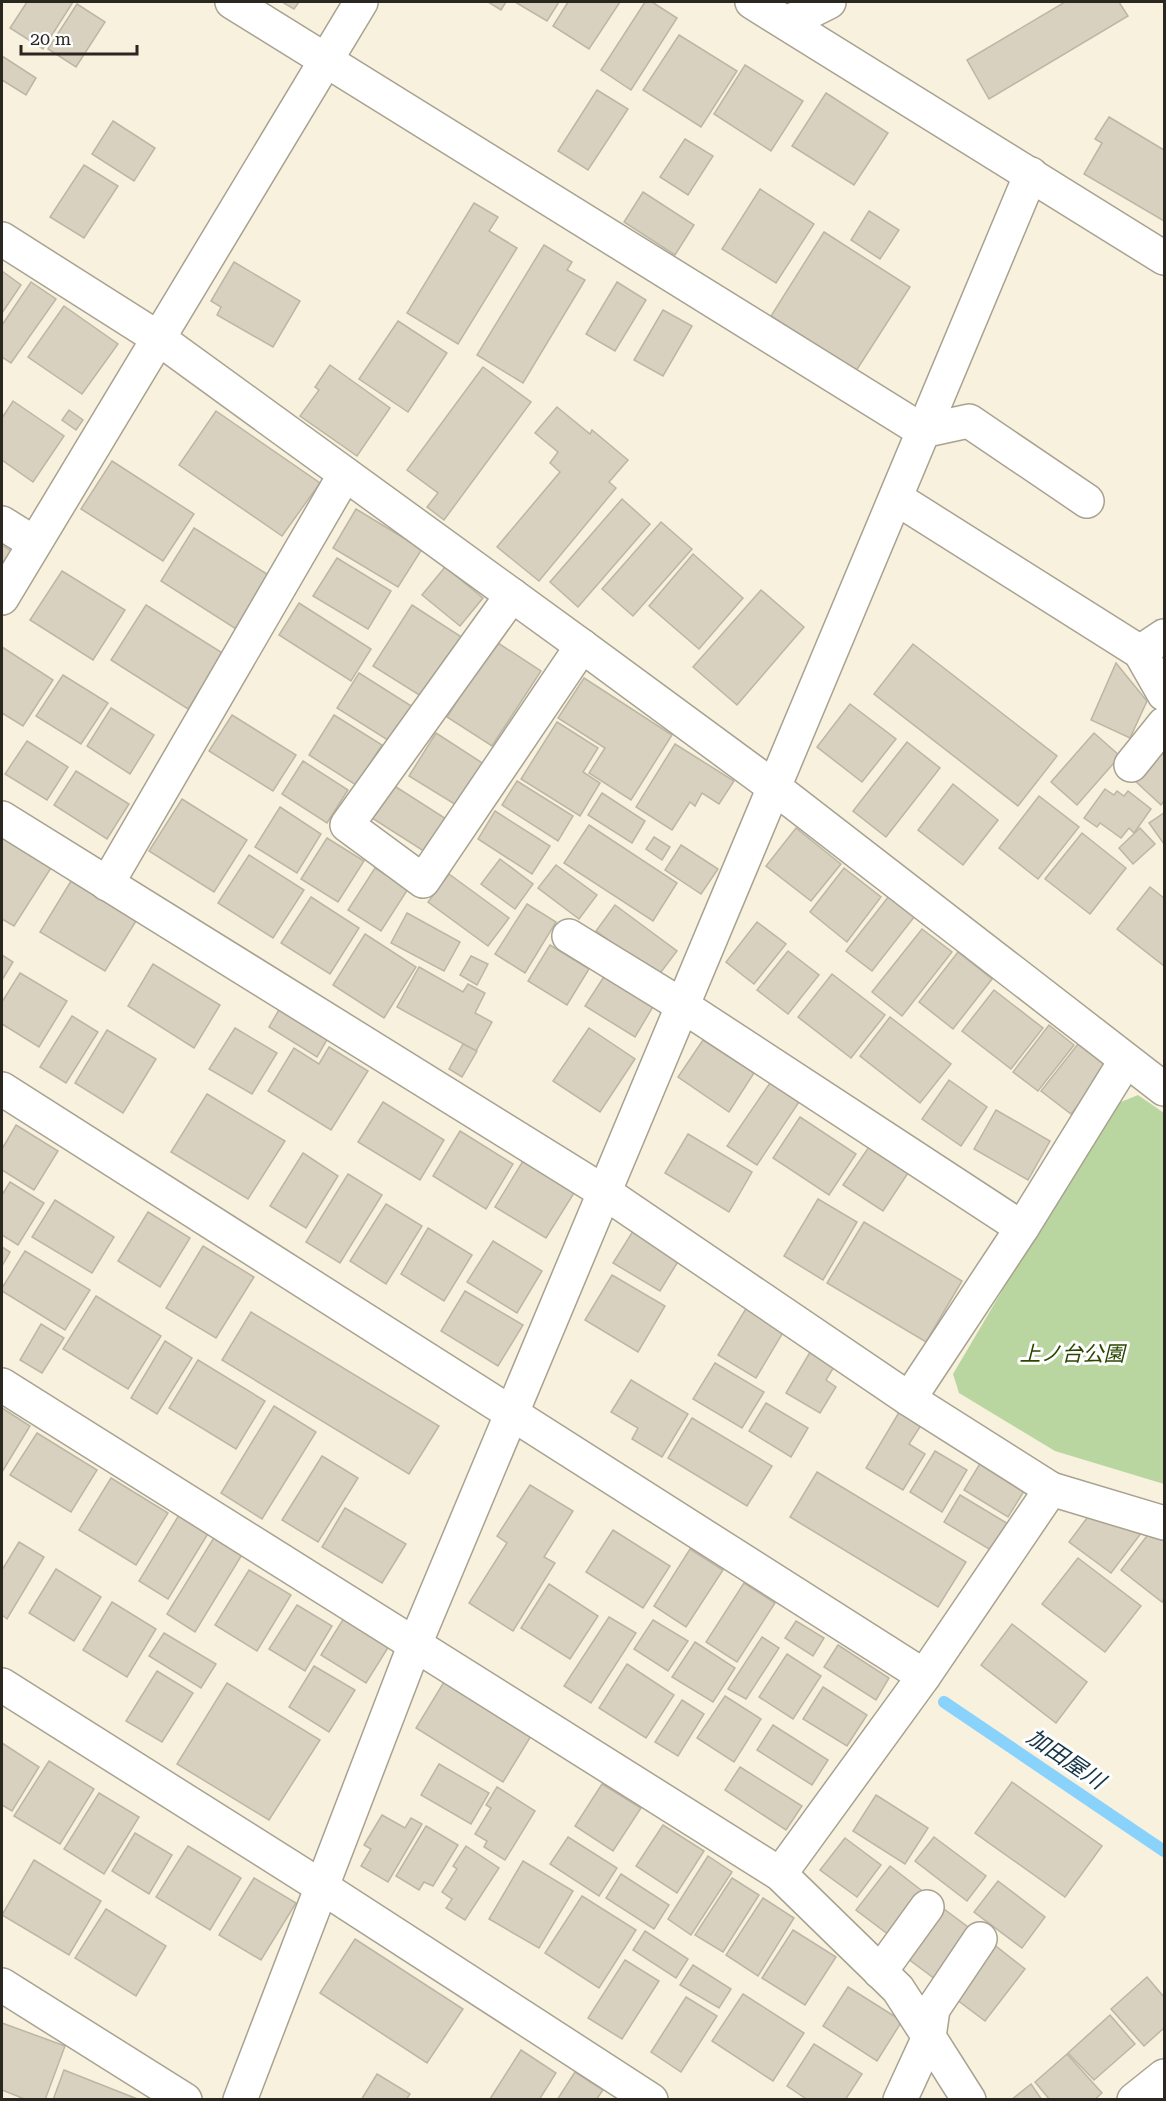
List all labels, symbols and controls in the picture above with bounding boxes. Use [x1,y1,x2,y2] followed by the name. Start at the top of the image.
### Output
[21,18,136,56] scale bar
[30,28,71,49] text: 20 m
[1020,1342,1127,1366] park label: 上ノ台公園
[1023,1724,1111,1795] water label: 加田屋川

